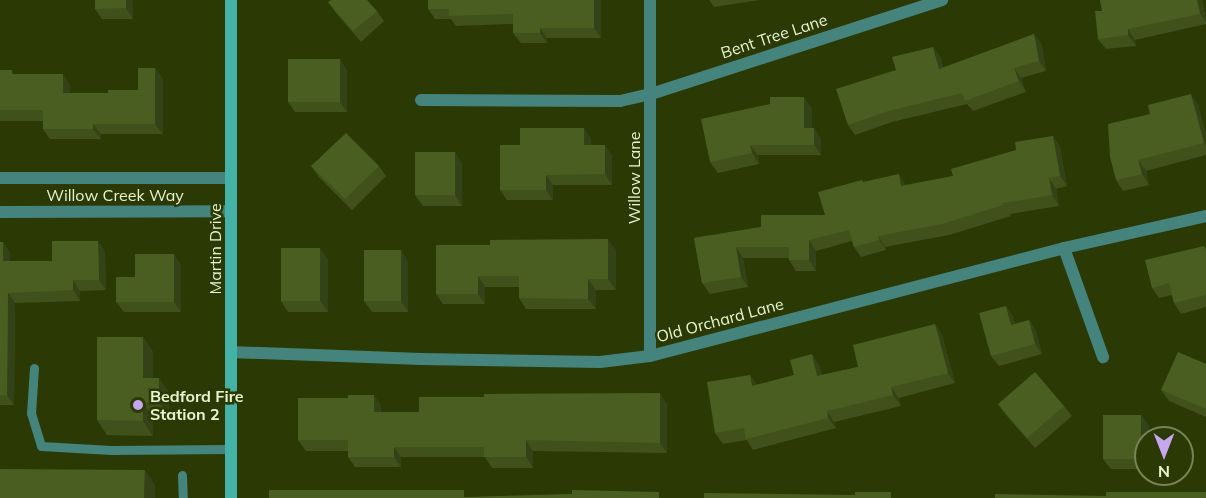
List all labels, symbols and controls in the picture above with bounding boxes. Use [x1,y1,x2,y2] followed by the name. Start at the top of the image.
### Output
[718,10,830,62] street label: Bent Tree Lane
[624,132,644,224] street label: Willow Lane
[46,185,184,205] street label: Willow Creek Way
[205,203,225,295] street label: Martin Drive
[654,294,786,346] street label: Old Orchard Lane
[150,386,244,424] place label: Bedford Fire Station 2
[131,398,145,412] marker: Bedford Fire Station 2
[1134,426,1194,486] north arrow
[1158,462,1170,482] text: N

